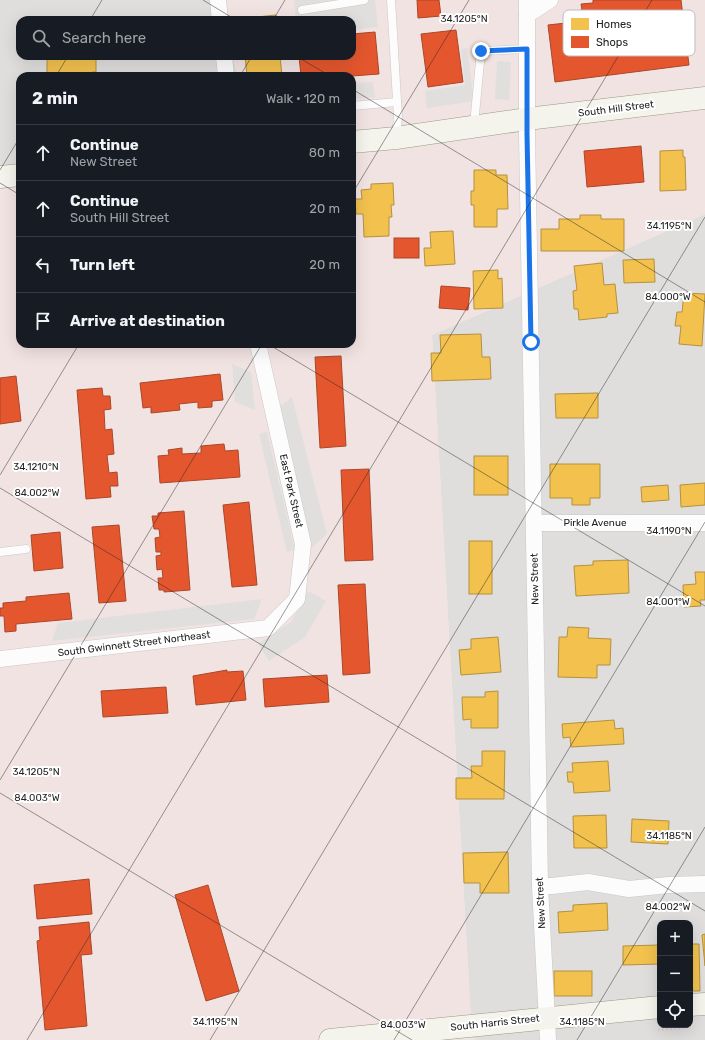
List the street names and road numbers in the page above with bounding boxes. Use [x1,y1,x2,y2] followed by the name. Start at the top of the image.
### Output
[577,98,655,120] street label: South Hill Street
[277,453,305,529] street label: East Park Street
[563,517,627,529] street label: Pirkle Avenue
[529,553,541,605] street label: New Street
[57,629,211,659] street label: South Gwinnett Street Northeast
[534,877,548,929] street label: New Street
[450,1012,540,1034] street label: South Harris Street

